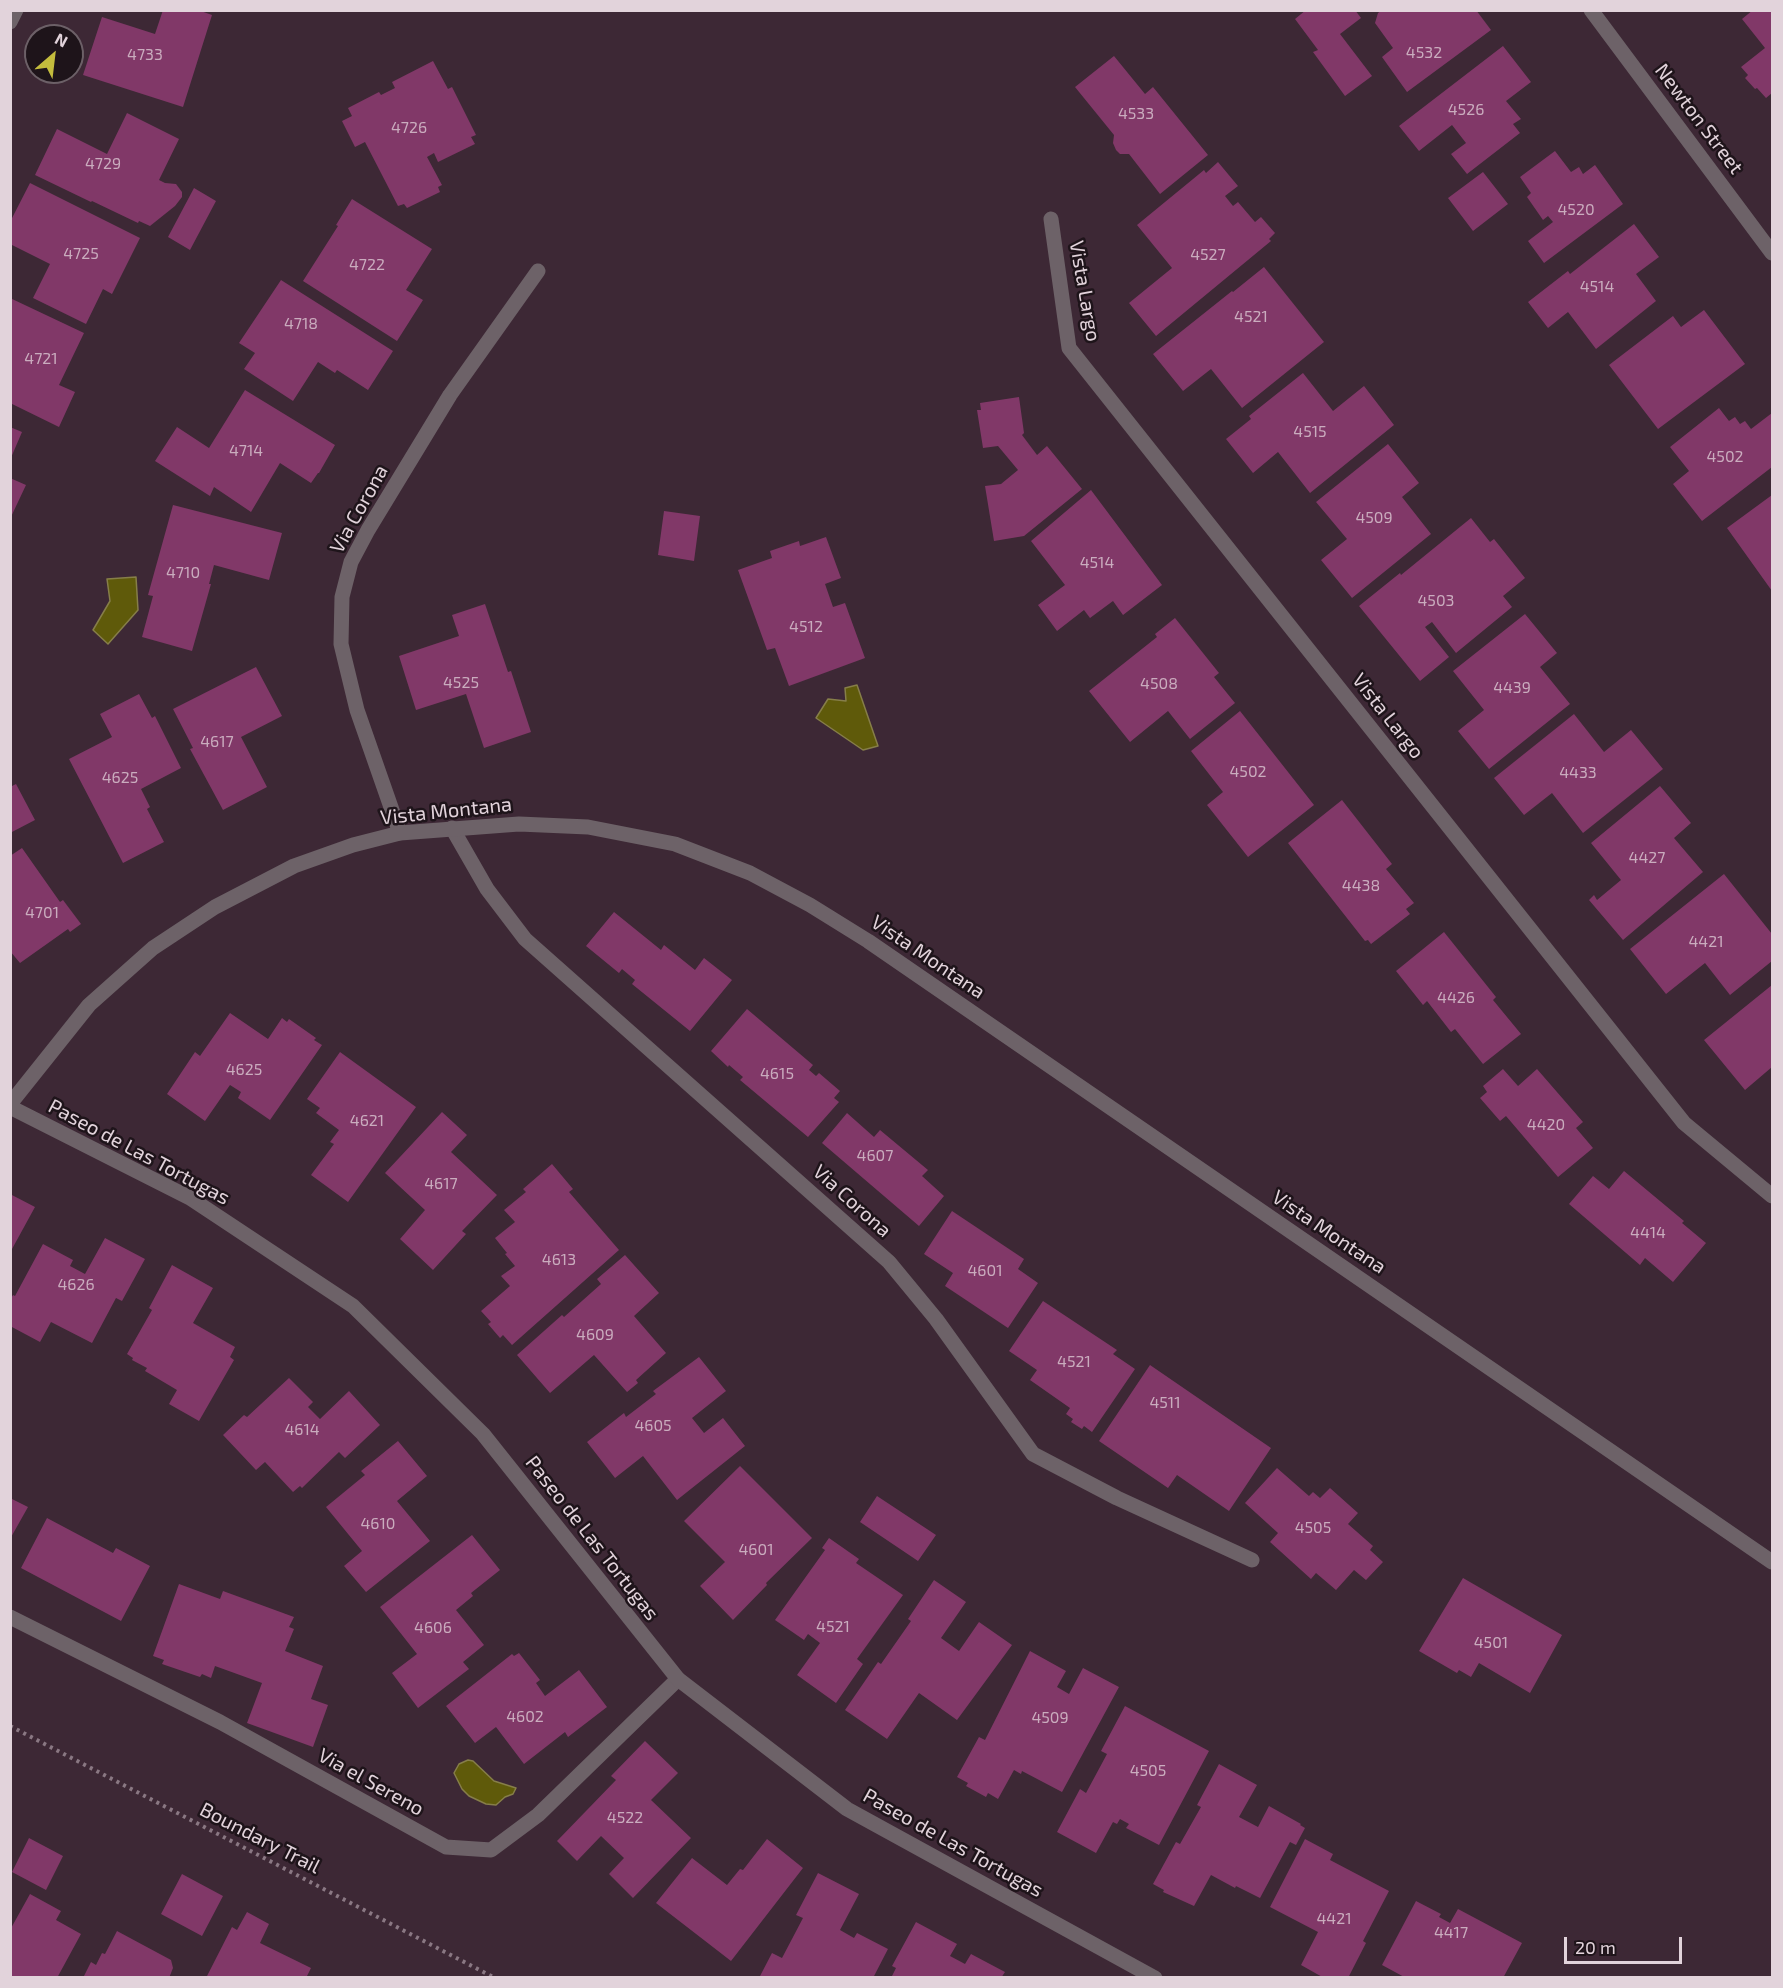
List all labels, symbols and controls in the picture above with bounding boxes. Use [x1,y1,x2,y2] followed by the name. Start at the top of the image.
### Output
[24,24,84,84] north arrow
[52,28,71,51] text: N
[1406,43,1442,63] house number: 4532
[127,45,163,65] house number: 4733
[1650,59,1748,179] street label: Newton Street
[1448,100,1484,120] house number: 4526
[1118,104,1154,124] house number: 4533
[391,118,427,138] house number: 4726
[85,154,121,174] house number: 4729
[1557,200,1595,220] house number: 4520
[1064,239,1106,343] street label: Vista Largo
[63,244,99,264] house number: 4725
[1190,245,1226,265] house number: 4527
[349,255,385,275] house number: 4722
[1580,277,1614,297] house number: 4514
[1234,307,1268,327] house number: 4521
[284,314,318,334] house number: 4718
[24,349,58,369] house number: 4721
[1293,422,1327,442] house number: 4515
[229,441,263,461] house number: 4714
[1706,447,1744,467] house number: 4502
[325,461,393,557] street label: Via Corona
[1355,508,1393,528] house number: 4509
[1080,553,1114,573] house number: 4514
[166,563,200,583] house number: 4710
[1418,591,1454,611] house number: 4503
[789,617,823,637] house number: 4512
[1347,668,1429,764] street label: Vista Largo
[443,673,479,693] house number: 4525
[1140,674,1178,694] house number: 4508
[1493,678,1531,698] house number: 4439
[200,732,234,752] house number: 4617
[1229,762,1267,782] house number: 4502
[1559,763,1597,783] house number: 4433
[102,768,138,788] house number: 4625
[379,792,513,830] street label: Vista Montana
[1629,848,1665,868] house number: 4427
[1342,876,1380,896] house number: 4438
[25,903,59,923] house number: 4701
[867,910,989,1004] street label: Vista Montana
[1688,932,1724,952] house number: 4421
[1437,988,1475,1008] house number: 4426
[226,1060,262,1080] house number: 4625
[760,1064,794,1084] house number: 4615
[44,1094,234,1210] street label: Paseo de Las Tortugas
[350,1111,384,1131] house number: 4621
[1527,1115,1565,1135] house number: 4420
[857,1146,893,1166] house number: 4607
[808,1160,896,1242] street label: Via Corona
[424,1174,458,1194] house number: 4617
[1268,1185,1390,1279] street label: Vista Montana
[1630,1223,1666,1243] house number: 4414
[542,1250,576,1270] house number: 4613
[967,1261,1003,1281] house number: 4601
[57,1275,95,1295] house number: 4626
[576,1325,614,1345] house number: 4609
[1057,1352,1091,1372] house number: 4521
[1149,1393,1181,1413] house number: 4511
[634,1416,672,1436] house number: 4605
[284,1420,320,1440] house number: 4614
[520,1451,664,1625] street label: Paseo de Las Tortugas
[360,1514,396,1534] house number: 4610
[1295,1518,1331,1538] house number: 4505
[738,1540,774,1560] house number: 4601
[816,1617,850,1637] house number: 4521
[414,1618,452,1638] house number: 4606
[1474,1633,1508,1653] house number: 4501
[506,1707,544,1727] house number: 4602
[1031,1708,1069,1728] house number: 4509
[314,1743,428,1821] street label: Via el Sereno
[1130,1761,1166,1781] house number: 4505
[859,1784,1047,1902] street label: Paseo de Las Tortugas
[196,1797,324,1879] street label: Boundary Trail
[607,1808,643,1828] house number: 4522
[1316,1909,1352,1929] house number: 4421
[1434,1923,1468,1943] house number: 4417
[1567,1925,1686,1963] scale bar
[1575,1936,1616,1958] text: 20 m

